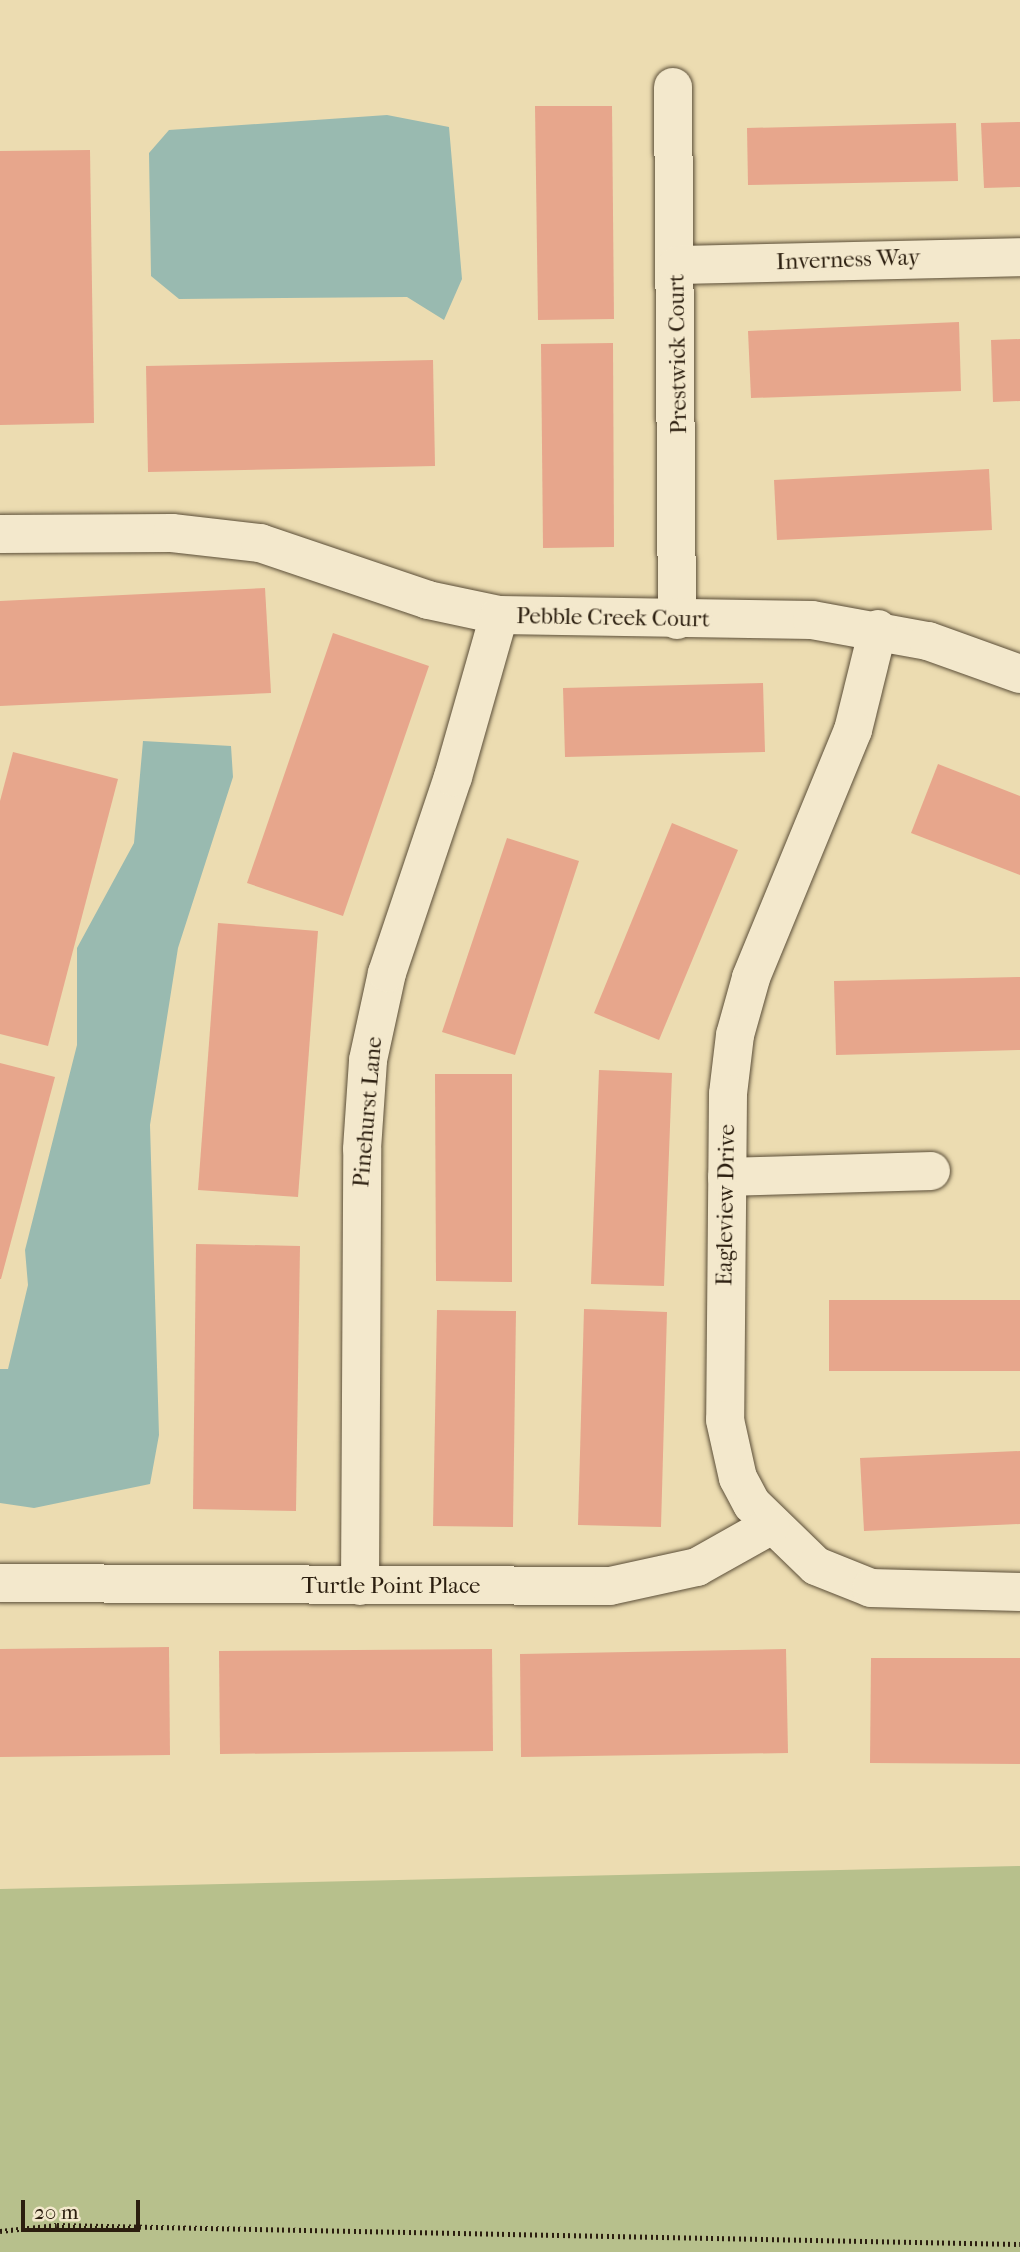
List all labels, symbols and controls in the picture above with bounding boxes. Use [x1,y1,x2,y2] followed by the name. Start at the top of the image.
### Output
[775,244,921,276] street label: Inverness Way
[663,274,693,434] street label: Prestwick Court
[516,603,710,633] street label: Pebble Creek Court
[348,1035,388,1189] street label: Pinehurst Lane
[711,1124,741,1286] street label: Eagleview Drive
[302,1572,480,1600] street label: Turtle Point Place
[24,2186,144,2230] scale bar
[34,2200,78,2224] text: 20 m

